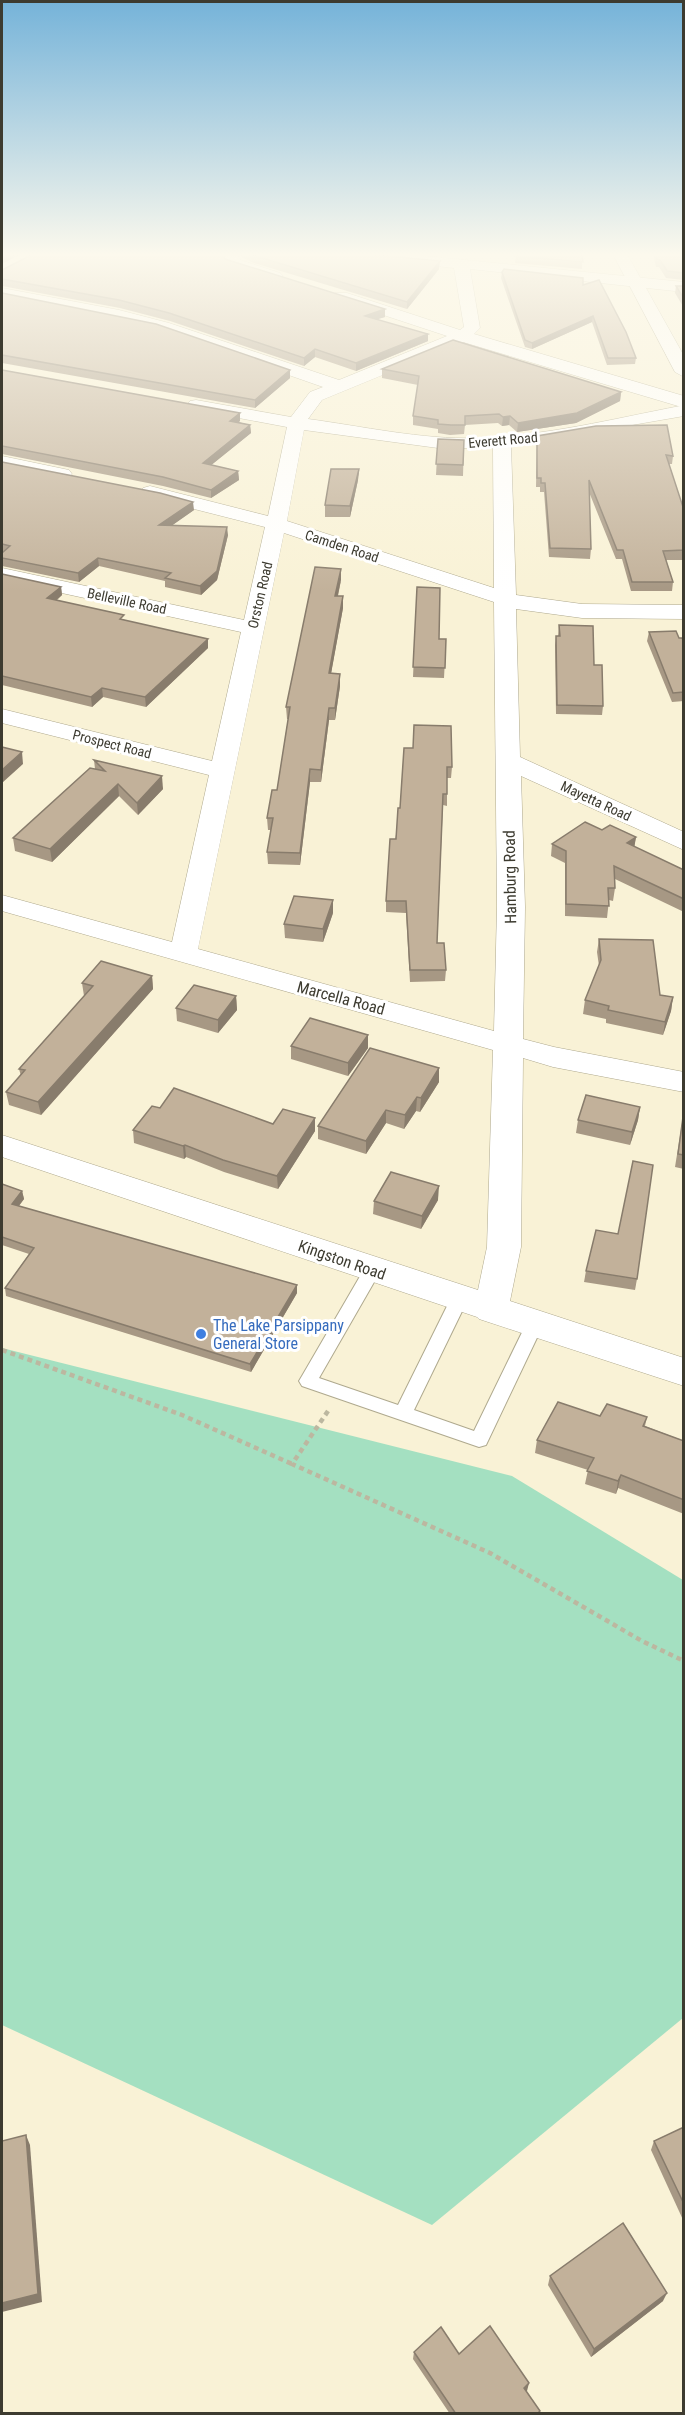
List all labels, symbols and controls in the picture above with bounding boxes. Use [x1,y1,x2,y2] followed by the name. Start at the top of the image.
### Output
[468,429,538,451] street label: Everett Road
[303,527,381,565] street label: Camden Road
[245,560,275,630] street label: Orston Road
[86,585,168,617] street label: Belleville Road
[71,726,153,762] street label: Prospect Road
[558,778,634,824] street label: Mayetta Road
[500,830,520,924] street label: Hamburg Road
[295,977,387,1019] street label: Marcella Road
[296,1236,388,1284] street label: Kingston Road
[213,1316,344,1353] place label: The Lake Parsippany General Store
[194,1327,208,1341] marker: The Lake Parsippany General Store

